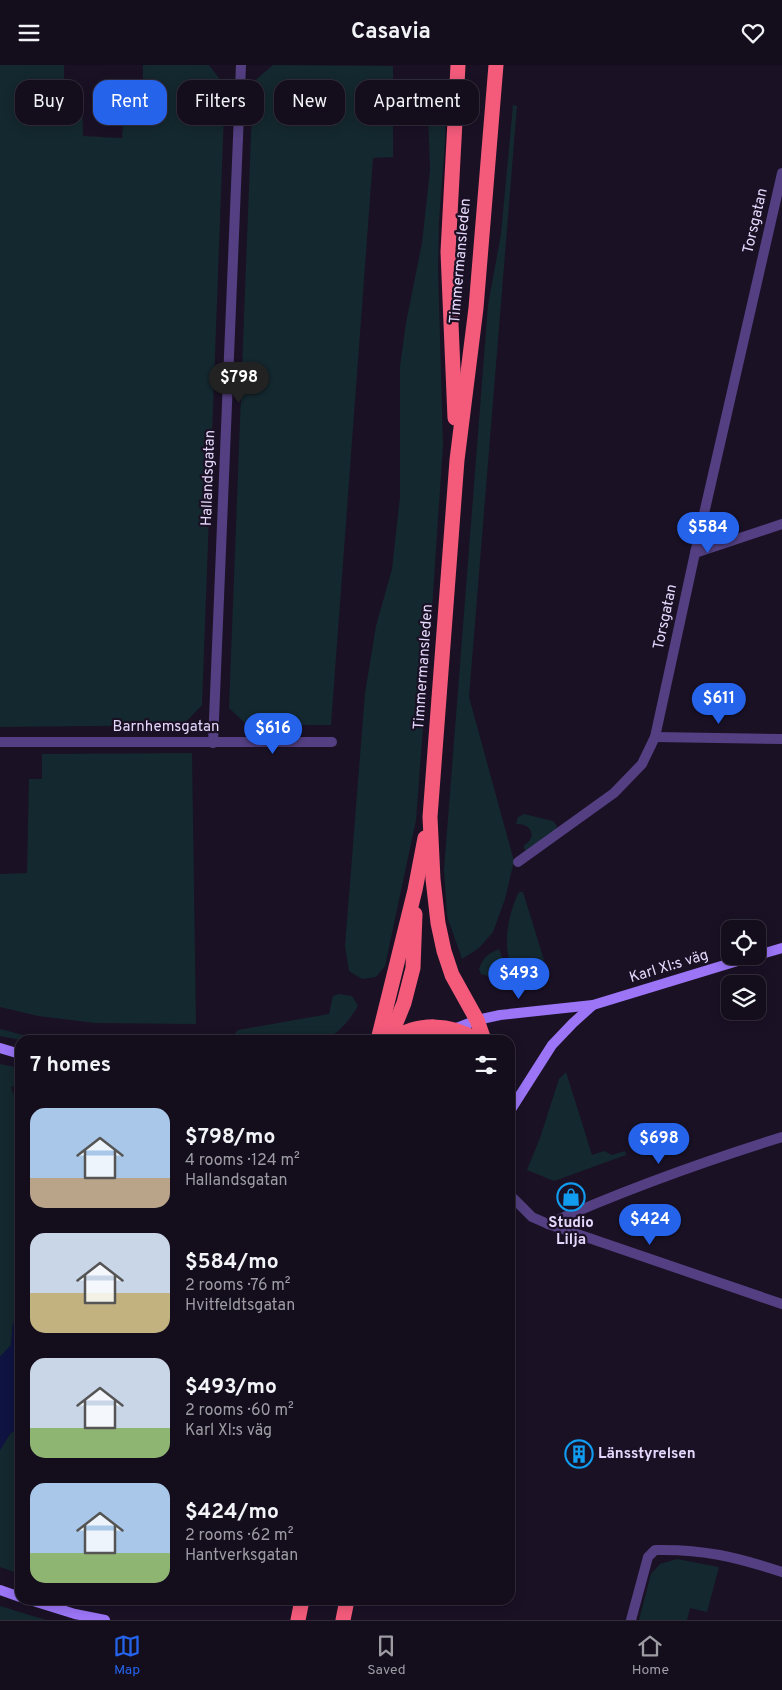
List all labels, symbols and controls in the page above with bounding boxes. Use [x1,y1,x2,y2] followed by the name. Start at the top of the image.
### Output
[15,19,43,47] icon: menu
[351,19,431,46] text: Casavia
[739,19,767,47] icon: heart
[15,80,83,125] chip: Buy
[93,80,167,125] chip: Rent
[177,80,264,125] chip: Filters
[274,80,345,125] chip: New
[355,80,479,125] chip: Apartment
[739,186,773,256] street label: Torsgatan
[446,197,476,325] street label: Timmermansleden
[209,361,269,404] pin: $798
[220,368,258,388] text: $798
[198,430,220,526] street label: Hallandsgatan
[678,511,738,554] pin: $584
[688,518,728,538] text: $584
[650,582,682,652] street label: Torsgatan
[410,603,438,731] street label: Timmermansleden
[689,683,749,725] pin: $611
[703,689,735,709] text: $611
[243,713,303,755] pin: $616
[112,718,220,737] street label: Barnhemsgatan
[255,719,291,739] text: $616
[721,920,766,1020] map controls
[721,920,766,965] button: locate
[627,946,711,988] street label: Karl XI:s väg
[489,957,549,1000] pin: $493
[499,964,539,984] text: $493
[721,975,766,1020] button: layers
[472,1051,500,1079] icon: filters
[30,1052,111,1079] text: 7 homes
[629,1123,689,1165] pin: $698
[185,1124,275,1151] text: $798/mo
[70,1128,130,1188] icon: home
[639,1129,679,1149] text: $698
[185,1151,300,1171] text: 4 rooms · 124 m²
[185,1171,288,1191] text: Hallandsgatan
[556,1182,586,1212] shop icon: Studio Lilja
[620,1203,680,1246] pin: $424
[630,1210,670,1230] text: $424
[548,1214,594,1250] place label: Studio Lilja
[185,1249,279,1276] text: $584/mo
[70,1253,130,1313] icon: home
[185,1276,291,1296] text: 2 rooms · 76 m²
[185,1296,295,1316] text: Hvitfeldtsgatan
[185,1374,277,1401] text: $493/mo
[70,1378,130,1438] icon: home
[185,1401,294,1421] text: 2 rooms · 60 m²
[185,1421,272,1441] text: Karl XI:s väg
[564,1439,594,1469] building icon: Länsstyrelsen
[598,1445,696,1464] place label: Länsstyrelsen
[185,1499,279,1526] text: $424/mo
[70,1503,130,1563] icon: home
[185,1526,293,1546] text: 2 rooms · 62 m²
[185,1546,298,1566] text: Hantverksgatan
[113,1632,141,1679] tab: Map
[367,1632,406,1679] tab: Saved
[632,1632,669,1679] tab: Home

